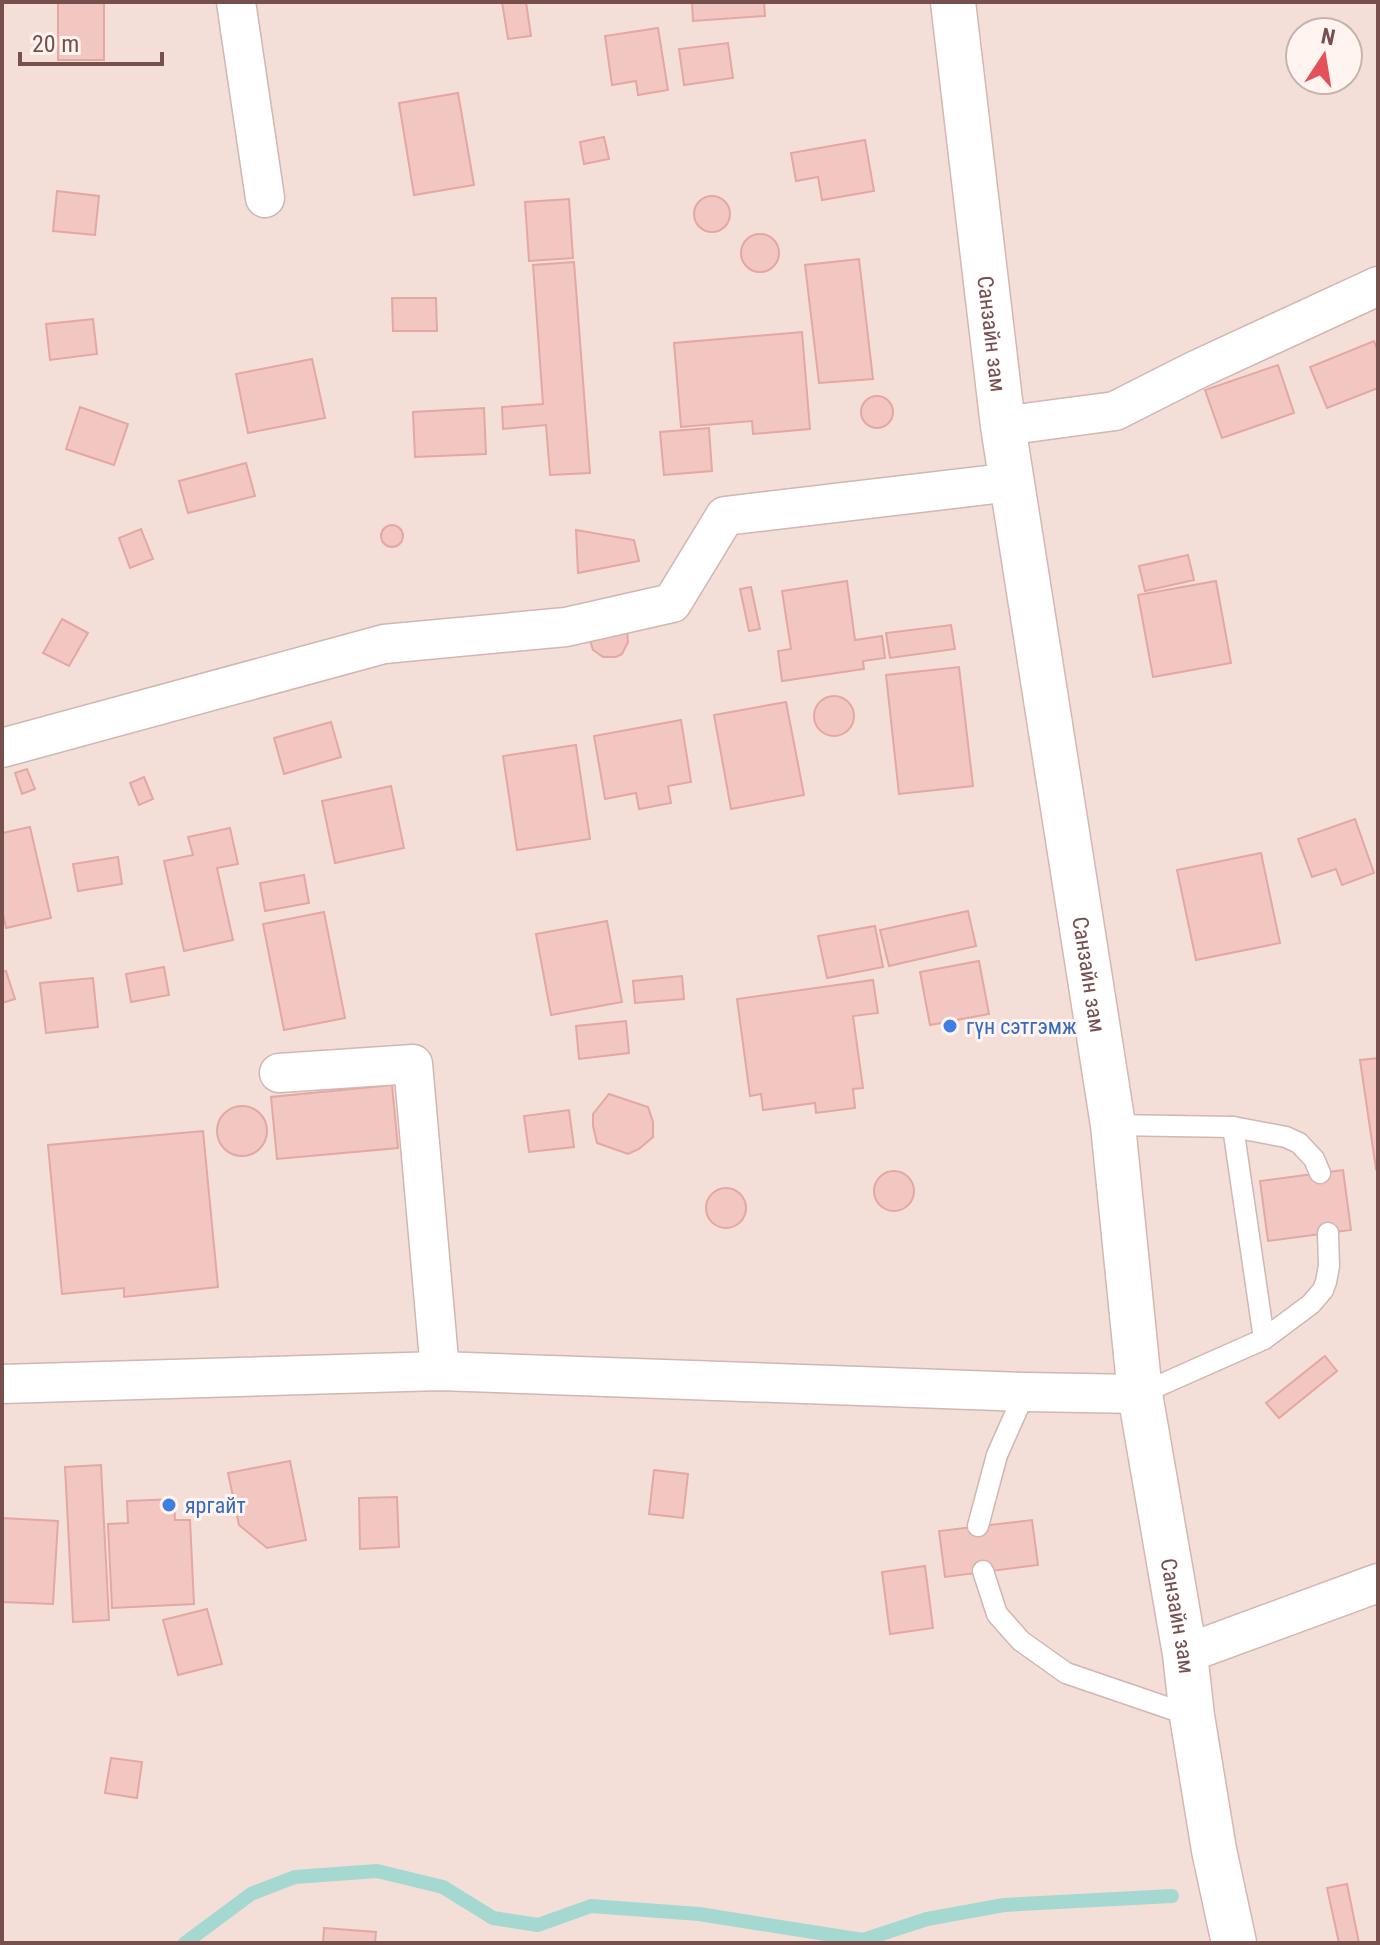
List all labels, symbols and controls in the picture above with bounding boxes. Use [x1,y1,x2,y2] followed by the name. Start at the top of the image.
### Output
[20,16,162,66] scale bar
[1284,16,1364,96] north arrow
[1319,23,1337,51] text: N
[32,30,79,58] text: 20 m
[973,274,1011,393] street label: Санзайн зам
[1068,915,1111,1034] street label: Санзайн зам
[966,1014,1077,1039] place label: гүн сэтгэмж
[941,1017,959,1035] marker: гүн сэтгэмж
[185,1493,246,1518] place label: яргайт
[160,1496,178,1514] marker: яргайт
[1156,1556,1200,1675] street label: Санзайн зам

